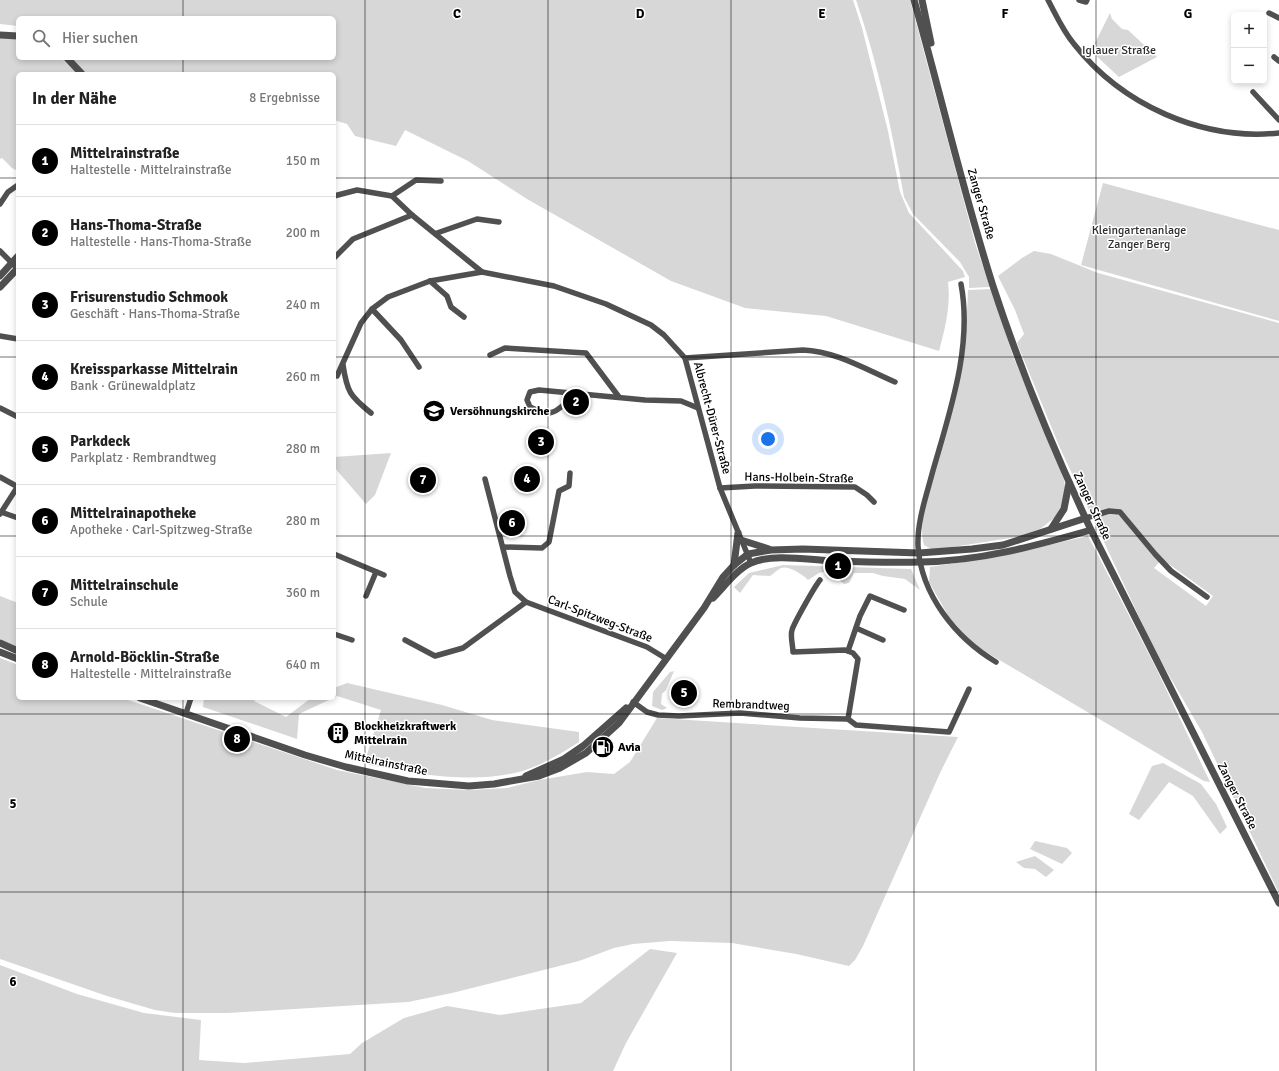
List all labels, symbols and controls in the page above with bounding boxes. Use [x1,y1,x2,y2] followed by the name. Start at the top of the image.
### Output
[453,6,461,22] text: C
[636,6,645,22] text: D
[818,6,826,22] text: E
[1002,6,1009,22] text: F
[1184,6,1192,22] text: G
[1231,12,1267,84] map controls
[1231,12,1267,48] button: +
[16,16,336,60] search box
[30,27,52,49] icon: search
[62,29,138,47] text: Hier suchen
[1082,43,1156,58] park label: Iglauer Straße
[1231,48,1267,84] button: −
[32,88,117,109] text: In der Nähe
[249,90,320,106] text: 8 Ergebnisse
[70,144,179,162] text: Mittelrainstraße
[41,153,49,169] text: 1
[286,153,320,169] text: 150 m
[70,162,231,178] text: Haltestelle · Mittelrainstraße
[964,167,998,241] street label: Zanger Straße
[70,216,202,234] text: Hans-Thoma-Straße
[1092,223,1186,252] park label: Kleingartenanlage Zanger Berg
[41,225,49,241] text: 2
[286,225,320,241] text: 200 m
[70,234,252,250] text: Haltestelle · Hans-Thoma-Straße
[70,288,228,306] text: Frisurenstudio Schmook
[41,297,49,313] text: 3
[286,297,320,313] text: 240 m
[70,306,240,322] text: Geschäft · Hans-Thoma-Straße
[70,360,238,378] text: Kreissparkasse Mittelrain
[690,360,734,476] street label: Albrecht-Dürer-Straße
[41,369,49,385] text: 4
[286,369,320,385] text: 260 m
[70,378,196,394] text: Bank · Grünewaldplatz
[563,387,589,417] pin: 2
[421,398,447,424] school or university icon: Versöhnungskirche
[450,404,550,419] place label: Versöhnungskirche
[528,427,554,457] pin: 3
[758,429,778,449] your location
[70,432,130,450] text: Parkdeck
[41,441,49,457] text: 5
[286,441,320,457] text: 280 m
[70,450,216,466] text: Parkplatz · Rembrandtweg
[514,464,540,494] pin: 4
[410,465,436,495] pin: 7
[744,470,854,486] street label: Hans-Holbein-Straße
[1070,470,1114,542] street label: Zanger Straße
[70,504,196,522] text: Mittelrainapotheke
[499,508,525,538] pin: 6
[41,513,49,529] text: 6
[286,513,320,529] text: 280 m
[70,522,252,538] text: Apotheke · Carl-Spitzweg-Straße
[825,551,851,581] pin: 1
[70,576,179,594] text: Mittelrainschule
[41,585,49,601] text: 7
[286,585,320,601] text: 360 m
[545,592,655,646] street label: Carl-Spitzweg-Straße
[70,594,108,610] text: Schule
[70,648,219,666] text: Arnold-Böcklin-Straße
[41,657,49,673] text: 8
[286,657,320,673] text: 640 m
[70,666,231,682] text: Haltestelle · Mittelrainstraße
[671,678,697,708] pin: 5
[712,696,790,714] street label: Rembrandtweg
[354,719,457,748] place label: Blockheizkraftwerk Mittelrain
[325,720,351,746] building icon: Blockheizkraftwerk Mittelrain
[224,724,250,754] pin: 8
[590,734,616,760] fuel station icon: Avia
[618,740,641,755] place label: Avia
[343,747,429,779] street label: Mittelrainstraße
[1214,760,1260,832] street label: Zanger Straße
[9,796,17,812] text: 5
[9,974,17,990] text: 6

